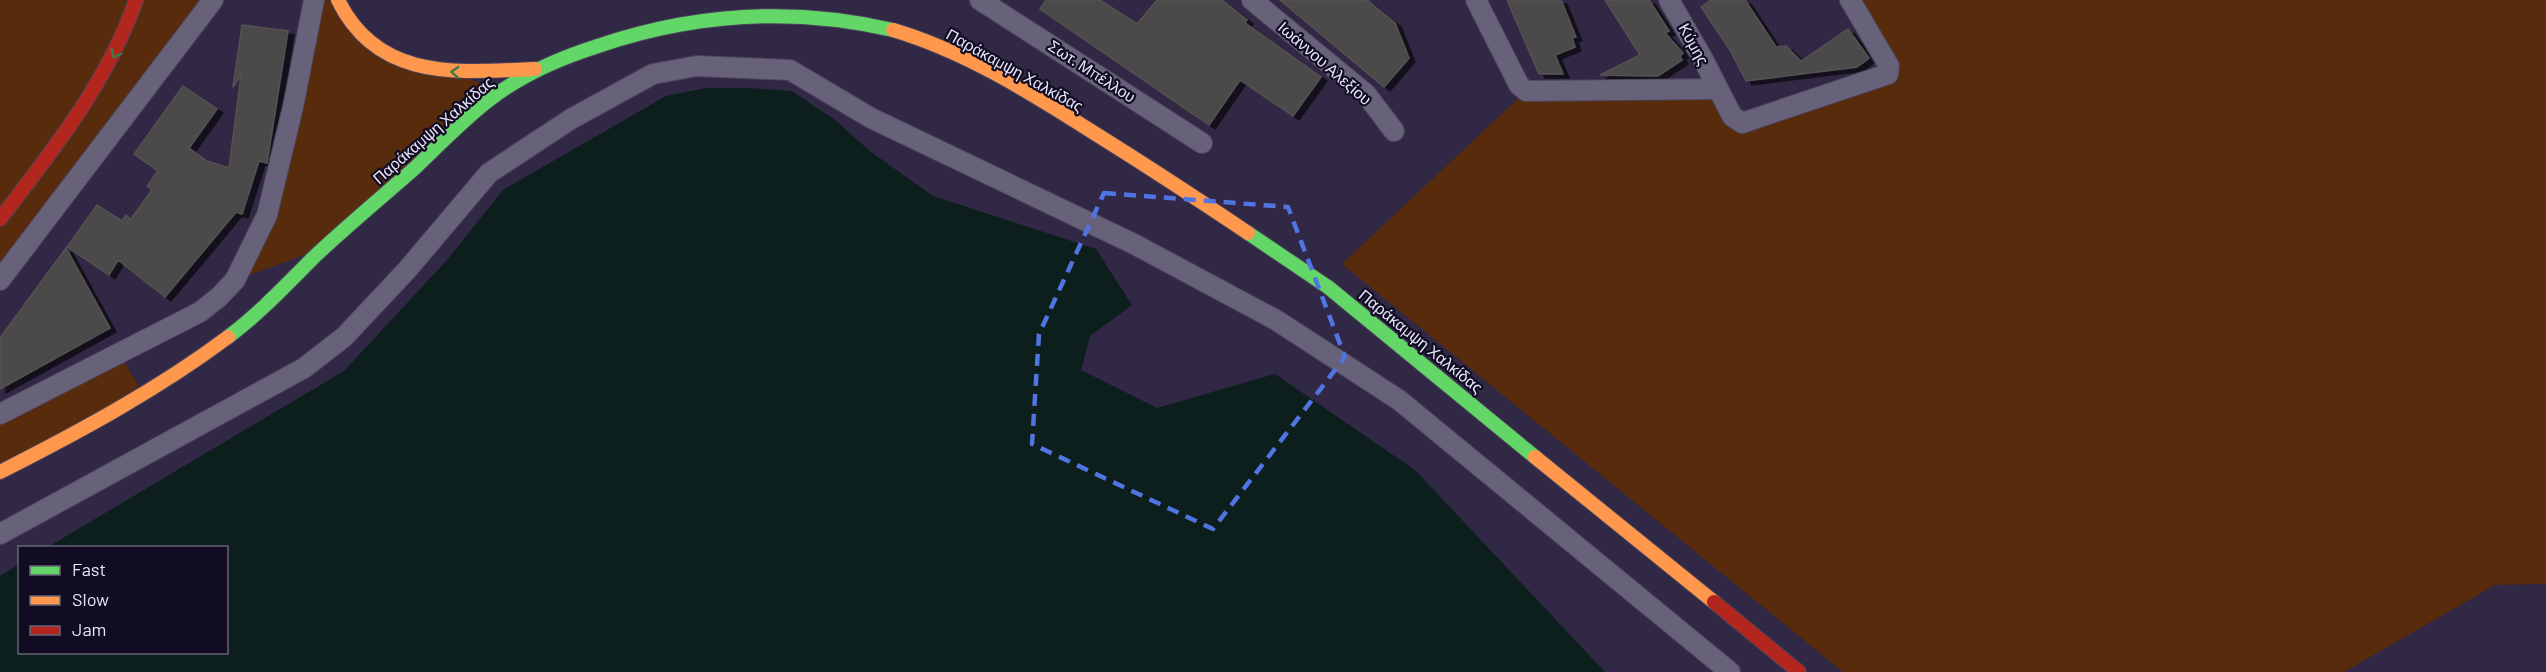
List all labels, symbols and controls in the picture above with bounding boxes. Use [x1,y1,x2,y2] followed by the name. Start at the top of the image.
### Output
[1274,17,1376,109] street label: Ιωάννου Αλεξίου
[1675,20,1714,68] street label: Κύμης
[943,24,1087,115] street label: Παράκαμψη Χαλκίδας
[1045,35,1140,106] street label: Σωτ. Μπέλλου
[110,48,122,59] one-way arrow
[451,66,460,79] one-way arrow
[368,72,497,187] street label: Παράκαμψη Χαλκίδας
[1356,285,1487,397] street label: Παράκαμψη Χαλκίδας
[18,546,228,654] legend
[72,558,106,580] text: Fast
[72,588,109,610] text: Slow
[72,618,106,640] text: Jam

